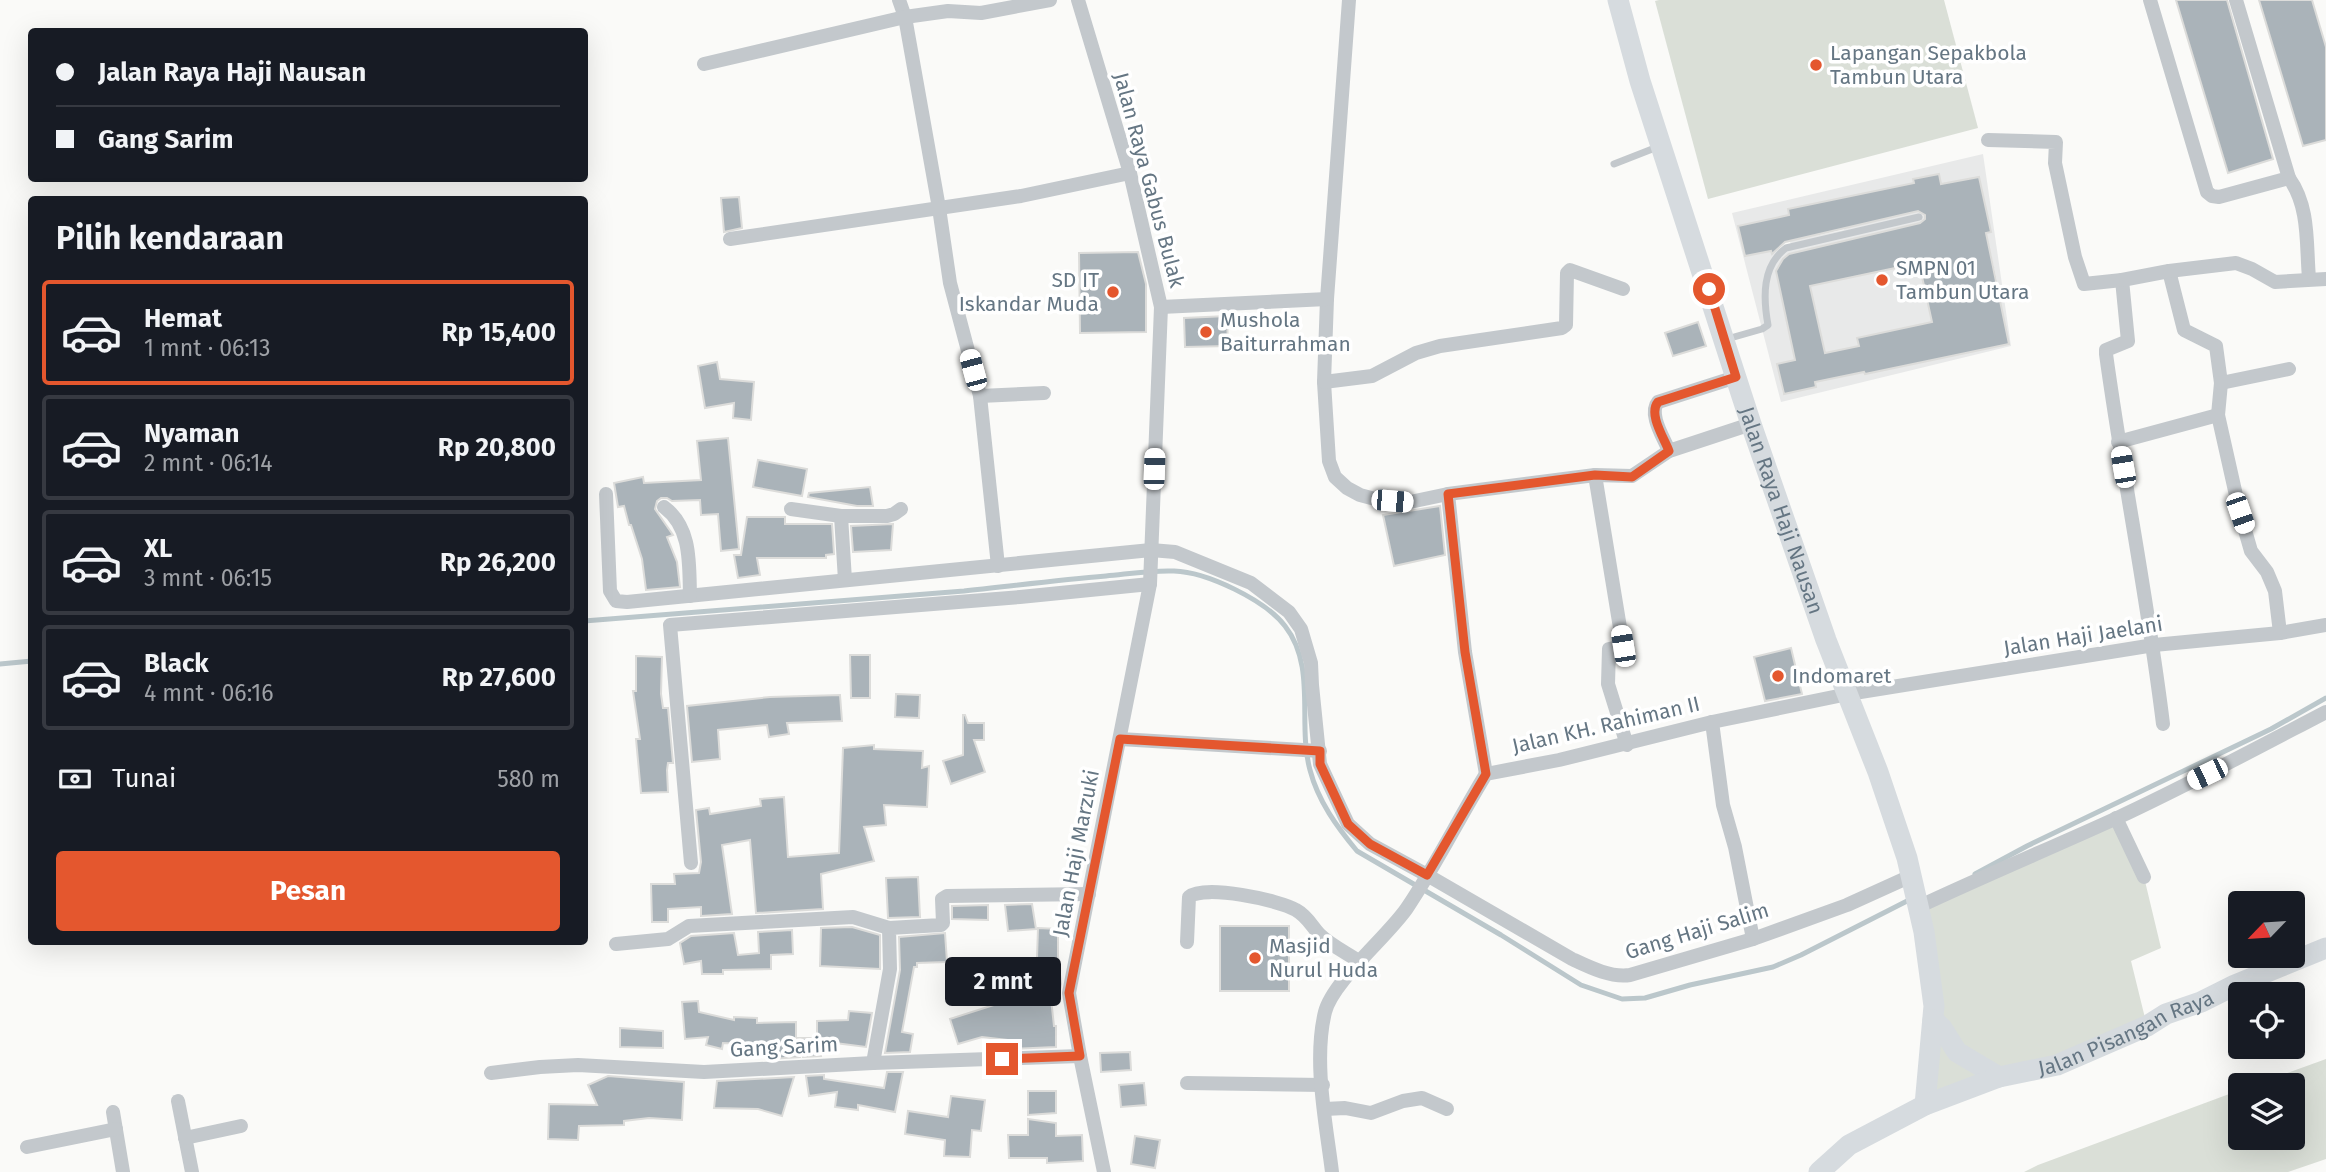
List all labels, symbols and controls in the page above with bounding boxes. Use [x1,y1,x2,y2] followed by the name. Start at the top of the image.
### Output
[1830,40,2027,90] place label: Lapangan Sepakbola Tambun Utara
[98,57,366,88] text: Jalan Raya Haji Nausan
[1808,57,1824,73] marker: Lapangan Sepakbola Tambun Utara
[1108,70,1190,291] street label: Jalan Raya Gabus Bulak
[98,124,233,155] text: Gang Sarim
[56,219,284,257] text: Pilih kendaraan
[1896,255,2029,305] place label: SMPN 01 Tambun Utara
[959,267,1099,317] place label: SD IT Iskandar Muda
[1874,272,1890,288] marker: SMPN 01 Tambun Utara
[1693,273,1725,305] route start
[1105,284,1121,300] marker: SD IT Iskandar Muda
[60,301,123,364] icon: car
[144,303,222,334] text: Hemat
[1220,307,1351,357] place label: Mushola Baiturrahman
[441,317,556,348] text: Rp 15,400
[1198,324,1214,340] marker: Mushola Baiturrahman
[144,334,270,362] text: 1 mnt · 06:13
[958,347,989,393] car
[1733,403,1829,618] street label: Jalan Raya Haji Nausan
[60,416,123,479] icon: car
[144,418,240,449] text: Nyaman
[438,432,556,463] text: Rp 20,800
[2110,444,2137,490] car
[1143,448,1166,490] car
[144,449,273,477] text: 2 mnt · 06:14
[1371,489,1414,513] car
[2224,490,2257,536] car
[60,531,123,594] icon: car
[144,533,172,564] text: XL
[440,547,556,578] text: Rp 26,200
[144,564,272,592] text: 3 mnt · 06:15
[2002,611,2164,661] street label: Jalan Haji Jaelani
[1610,624,1637,668] car
[60,646,123,709] icon: car
[144,648,209,679] text: Black
[442,662,556,693] text: Rp 27,600
[1792,663,1892,689] place label: Indomaret
[1770,668,1786,684] marker: Indomaret
[144,679,273,707] text: 4 mnt · 06:16
[1510,691,1702,759] street label: Jalan KH. Rahiman II
[2184,755,2231,793] car
[56,760,94,798] icon: cash
[112,763,176,794] text: Tunai
[497,765,560,793] text: 580 m
[1047,767,1105,939] street label: Jalan Haji Marzuki
[56,851,560,931] button: Pesan
[2228,891,2305,968] north arrow
[2228,891,2305,1150] map controls
[1622,897,1772,965] street label: Gang Haji Salim
[1269,933,1378,983] place label: Masjid Nurul Huda
[1247,950,1263,966] marker: Masjid Nurul Huda
[944,958,1060,1006] callout: 2 mnt
[974,967,1032,995] text: 2 mnt
[2228,982,2305,1059] button: locate
[2036,985,2218,1082] street label: Jalan Pisangan Raya
[729,1031,839,1063] street label: Gang Sarim
[986,1043,1018,1075] route end
[2228,1073,2305,1150] button: layers

